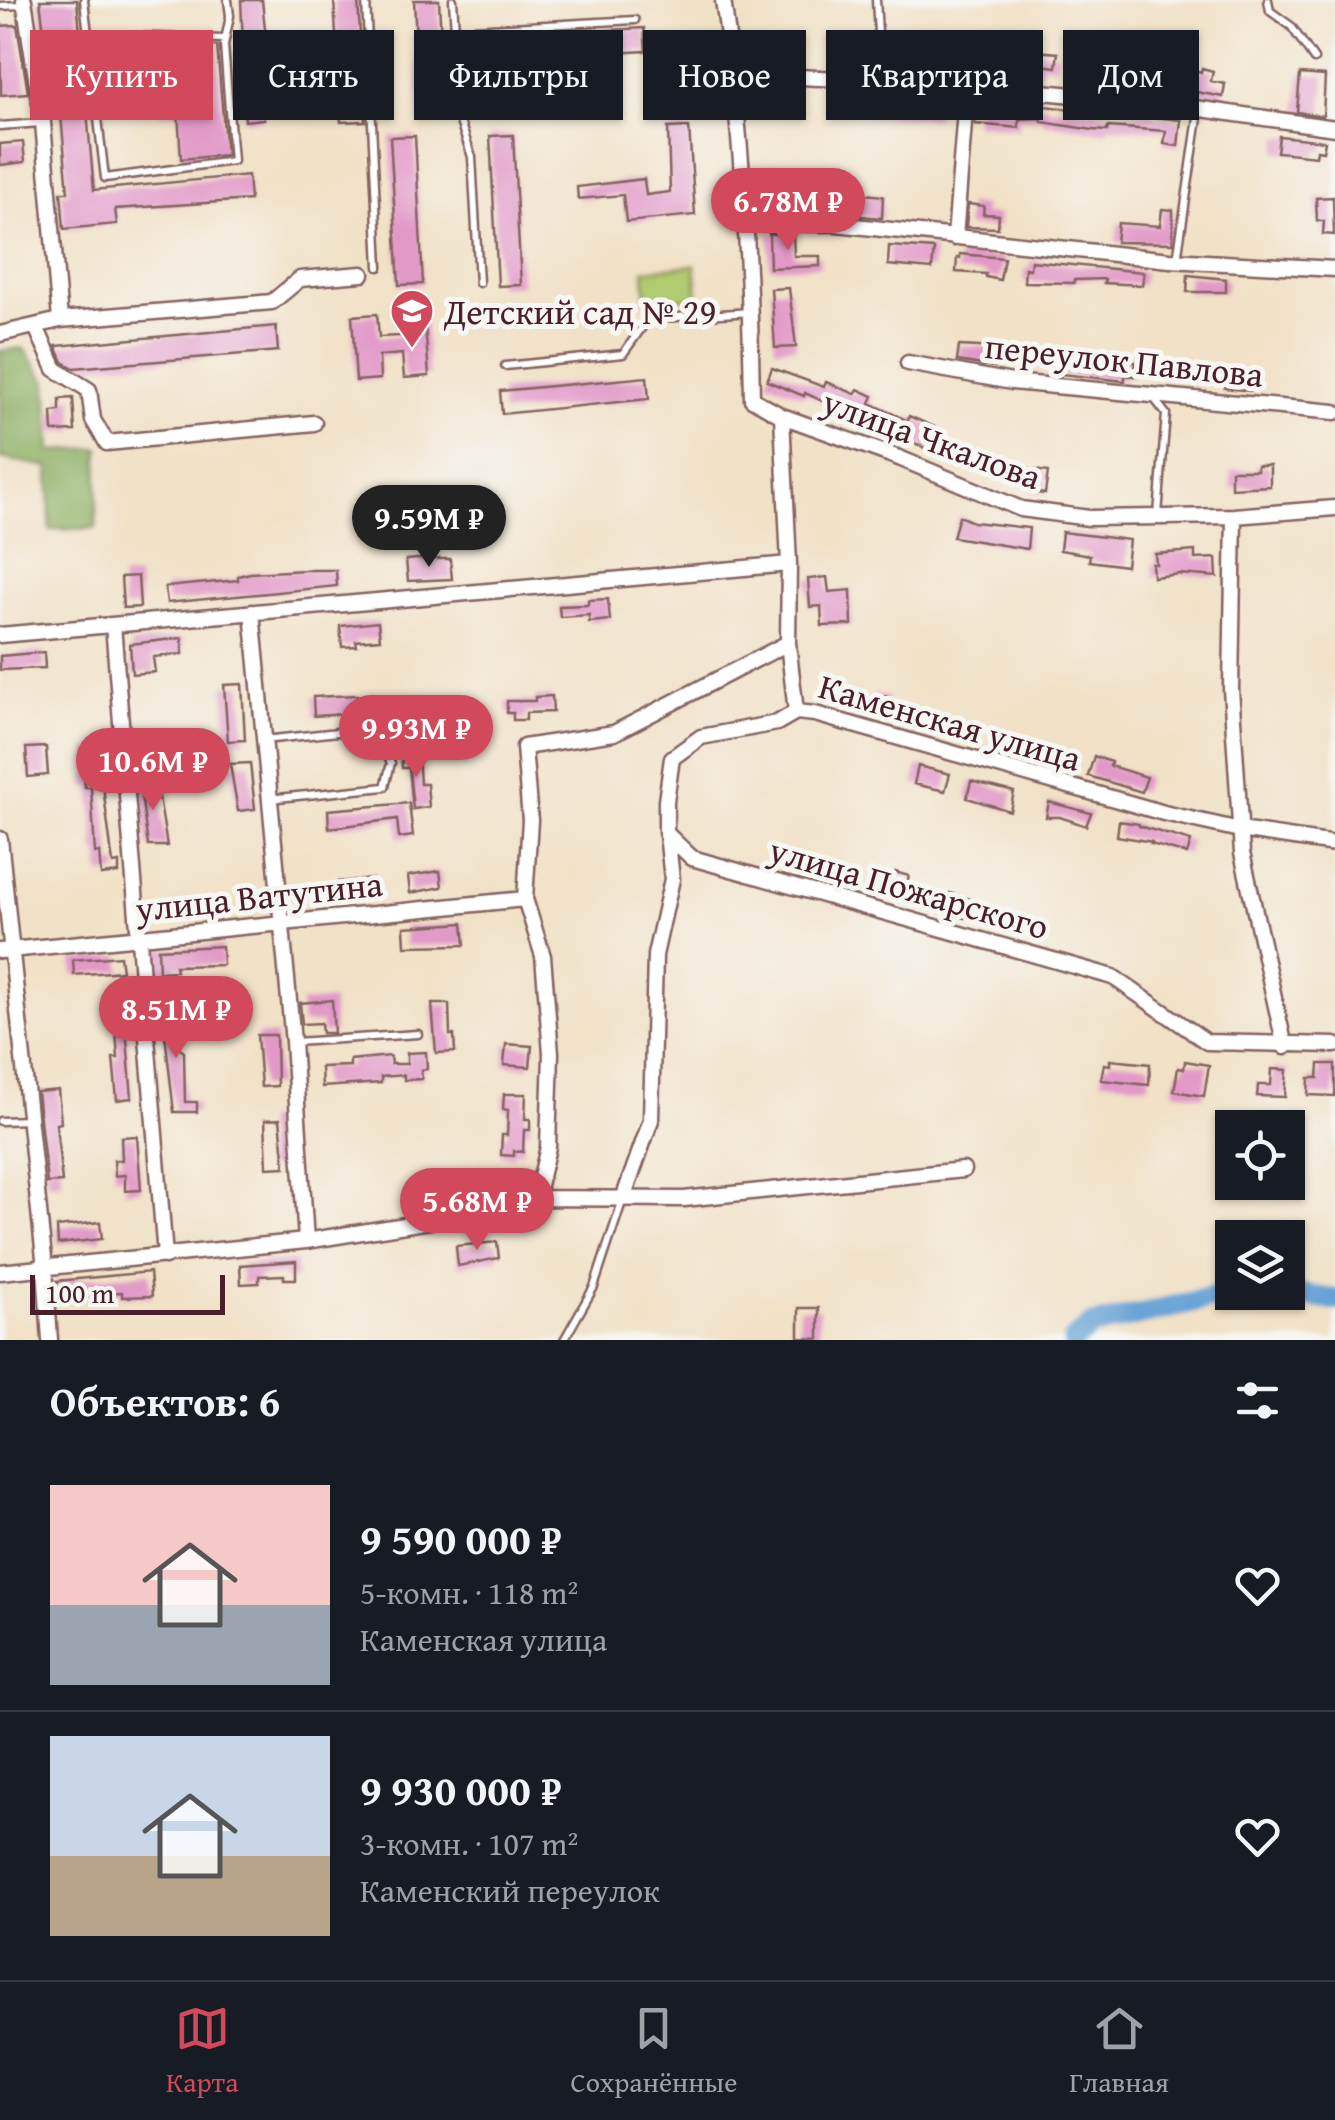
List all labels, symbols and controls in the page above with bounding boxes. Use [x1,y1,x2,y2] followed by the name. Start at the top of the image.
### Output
[30,30,213,120] chip: Купить
[233,30,394,120] chip: Снять
[414,30,623,120] chip: Фильтры
[643,30,806,120] chip: Новое
[826,30,1043,120] chip: Квартира
[1063,30,1199,120] chip: Дом
[696,168,880,253] pin: 6.78M ₽
[733,177,843,224] text: 6.78M ₽
[443,286,716,337] place label: Детский сад № 29
[389,288,435,349] school or university icon: Детский сад № 29
[982,320,1266,400] street label: переулок Павлова
[815,375,1049,502] street label: улица Чкалова
[337,485,521,570] pin: 9.59M ₽
[374,494,484,541] text: 9.59M ₽
[813,660,1087,784] street label: Каменская улица
[324,695,508,780] pin: 9.93M ₽
[361,704,471,751] text: 9.93M ₽
[61,728,245,813] pin: 10.6M ₽
[98,737,208,784] text: 10.6M ₽
[763,824,1055,952] street label: улица Пожарского
[132,858,385,934] street label: улица Ватутина
[84,976,268,1061] pin: 8.51M ₽
[121,985,231,1032] text: 8.51M ₽
[1215,1110,1305,1310] map controls
[1215,1110,1305,1200] button: locate
[385,1168,569,1253] pin: 5.68M ₽
[422,1177,532,1224] text: 5.68M ₽
[1215,1220,1305,1310] button: layers
[30,1270,225,1314] scale bar
[45,1272,114,1313] text: 100 m
[50,1370,280,1431] text: Объектов: 6
[1230,1373,1285,1428] icon: filters
[360,1508,562,1569] text: 9 590 000 ₽
[130,1525,250,1645] icon: home
[1230,1558,1285,1613] icon: heart
[360,1569,578,1616] text: 5-комн. · 118 m²
[360,1616,607,1663] text: Каменская улица
[360,1759,562,1820] text: 9 930 000 ₽
[130,1776,250,1896] icon: home
[1230,1809,1285,1864] icon: heart
[360,1820,578,1867] text: 3-комн. · 107 m²
[360,1867,660,1914] text: Каменский переулок
[166,2001,238,2102] tab: Карта
[570,2001,737,2102] tab: Сохранённые
[1069,2001,1169,2102] tab: Главная

